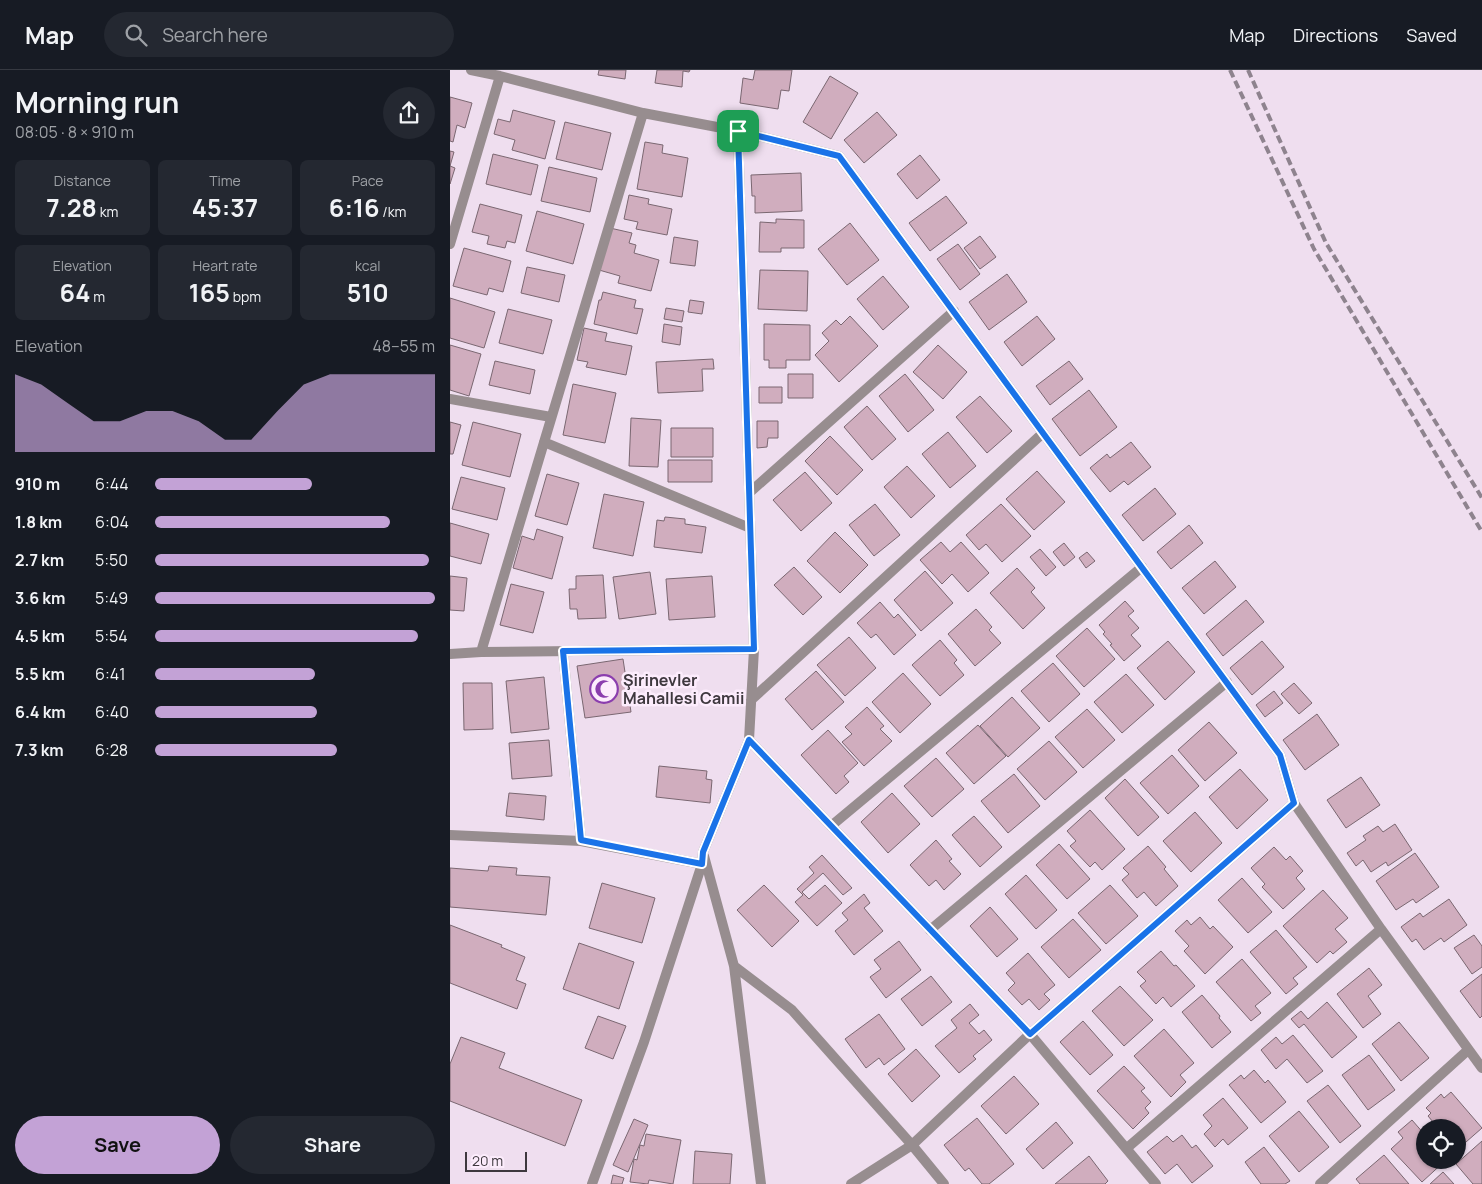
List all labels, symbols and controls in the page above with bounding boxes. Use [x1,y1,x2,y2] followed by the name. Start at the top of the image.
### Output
[104,12,454,57] search box
[25,18,74,51] text: Map
[122,21,150,49] icon: search
[162,22,268,48] text: Search here
[1229,23,1265,47] text: Map
[1293,23,1378,47] text: Directions
[1406,23,1457,47] text: Saved
[15,83,179,121] text: Morning run
[383,87,435,139] button: share
[717,110,759,152] pin
[724,117,752,145] icon: arrive
[15,121,134,143] text: 08:05 · 8 × 910 m
[54,171,111,190] text: Distance
[209,171,241,190] text: Time
[352,171,383,190] text: Pace
[46,190,97,225] text: 7.28
[192,190,258,225] text: 45:37
[329,190,379,225] text: 6:16
[97,202,119,221] text: km
[379,202,406,221] text: /km
[53,256,112,275] text: Elevation
[193,256,257,275] text: Heart rate
[355,256,380,275] text: kcal
[60,275,90,310] text: 64
[189,275,230,310] text: 165
[347,275,389,310] text: 510
[90,287,105,306] text: m
[230,287,261,306] text: bpm
[15,335,83,357] text: Elevation
[372,335,435,357] text: 48–55 m
[15,473,60,495] text: 910 m
[95,473,129,495] text: 6:44
[15,511,62,533] text: 1.8 km
[95,511,129,533] text: 6:04
[15,549,64,571] text: 2.7 km
[95,549,128,571] text: 5:50
[15,587,65,609] text: 3.6 km
[95,587,128,609] text: 5:49
[15,625,65,647] text: 4.5 km
[95,625,128,647] text: 5:54
[15,663,65,685] text: 5.5 km
[95,663,125,685] text: 6:41
[623,669,744,709] place label: Şirinevler Mahallesi Camii
[589,674,619,704] mosque icon: Şirinevler Mahallesi Camii
[15,701,66,723] text: 6.4 km
[95,701,129,723] text: 6:40
[15,739,64,761] text: 7.3 km
[95,739,128,761] text: 6:28
[15,1116,220,1174] button: Save
[230,1116,435,1174] button: Share
[1416,1119,1466,1169] map controls
[1416,1119,1466,1169] button: locate
[465,1149,528,1172] scale bar
[472,1151,503,1170] text: 20 m

